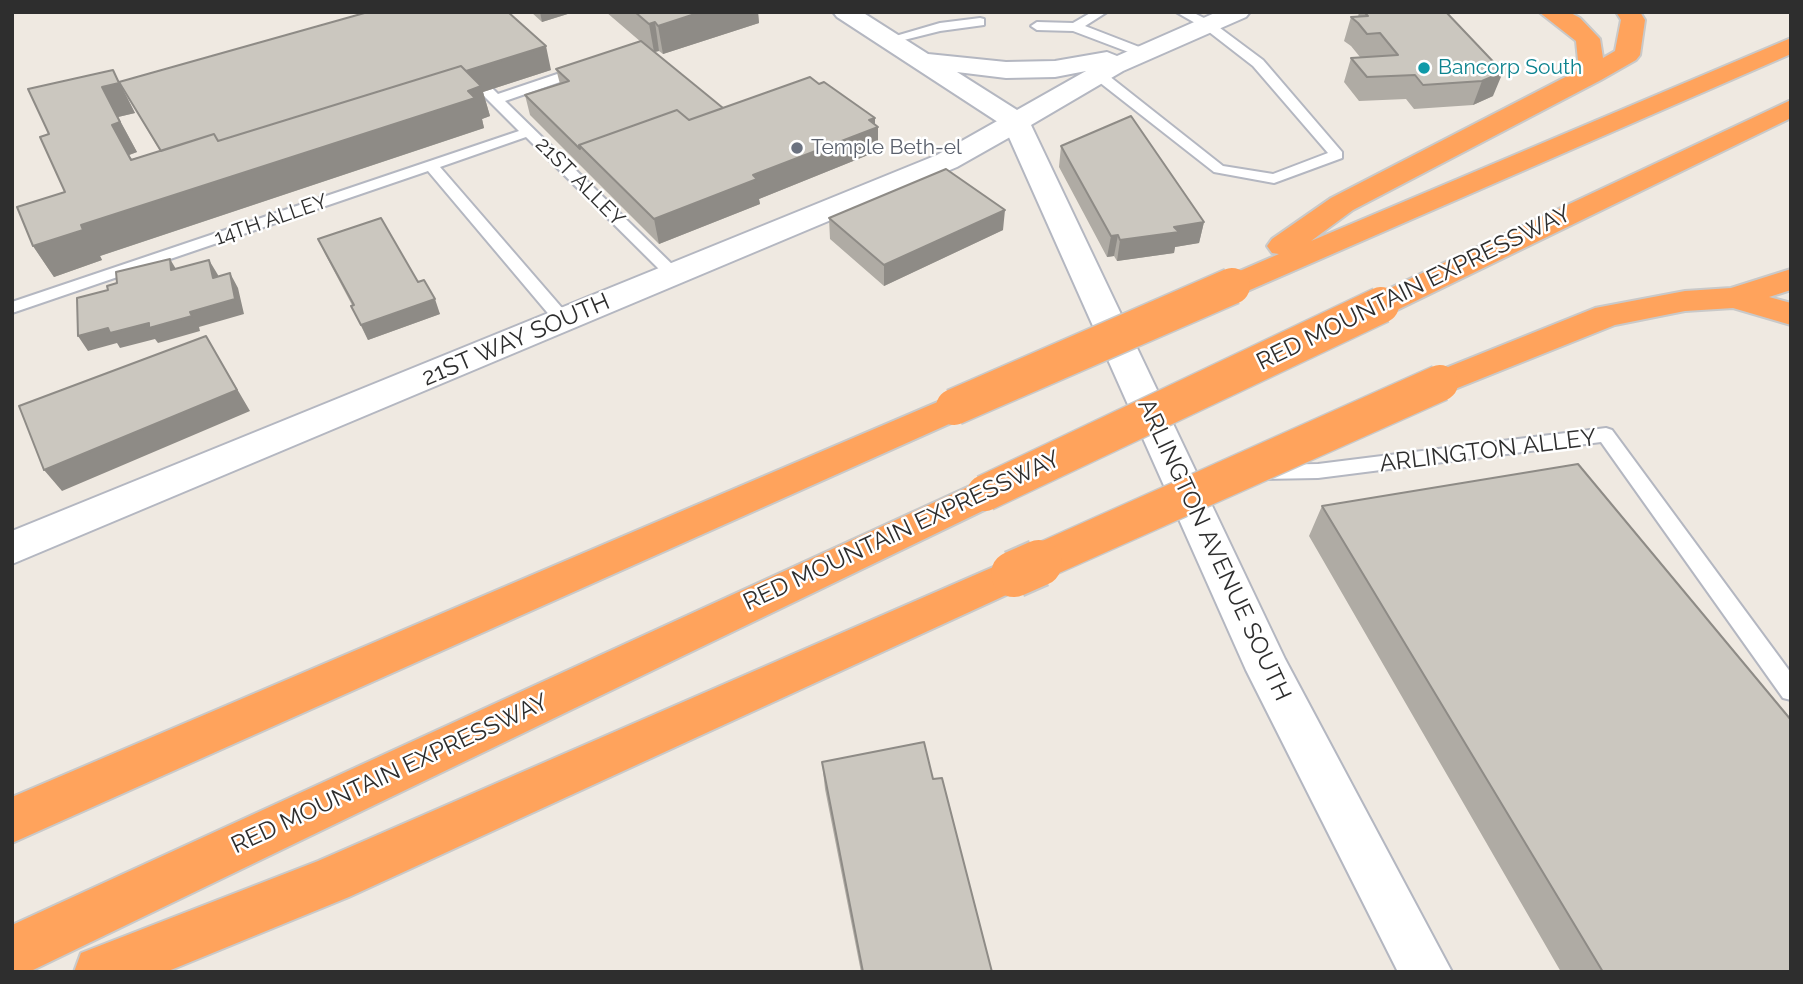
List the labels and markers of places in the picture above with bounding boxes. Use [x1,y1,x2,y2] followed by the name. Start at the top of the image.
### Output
[1438,55,1582,81] place label: Bancorp South
[1416,60,1432,76] marker: Bancorp South
[811,135,962,161] place label: Temple Beth-el
[789,140,805,156] marker: Temple Beth-el

